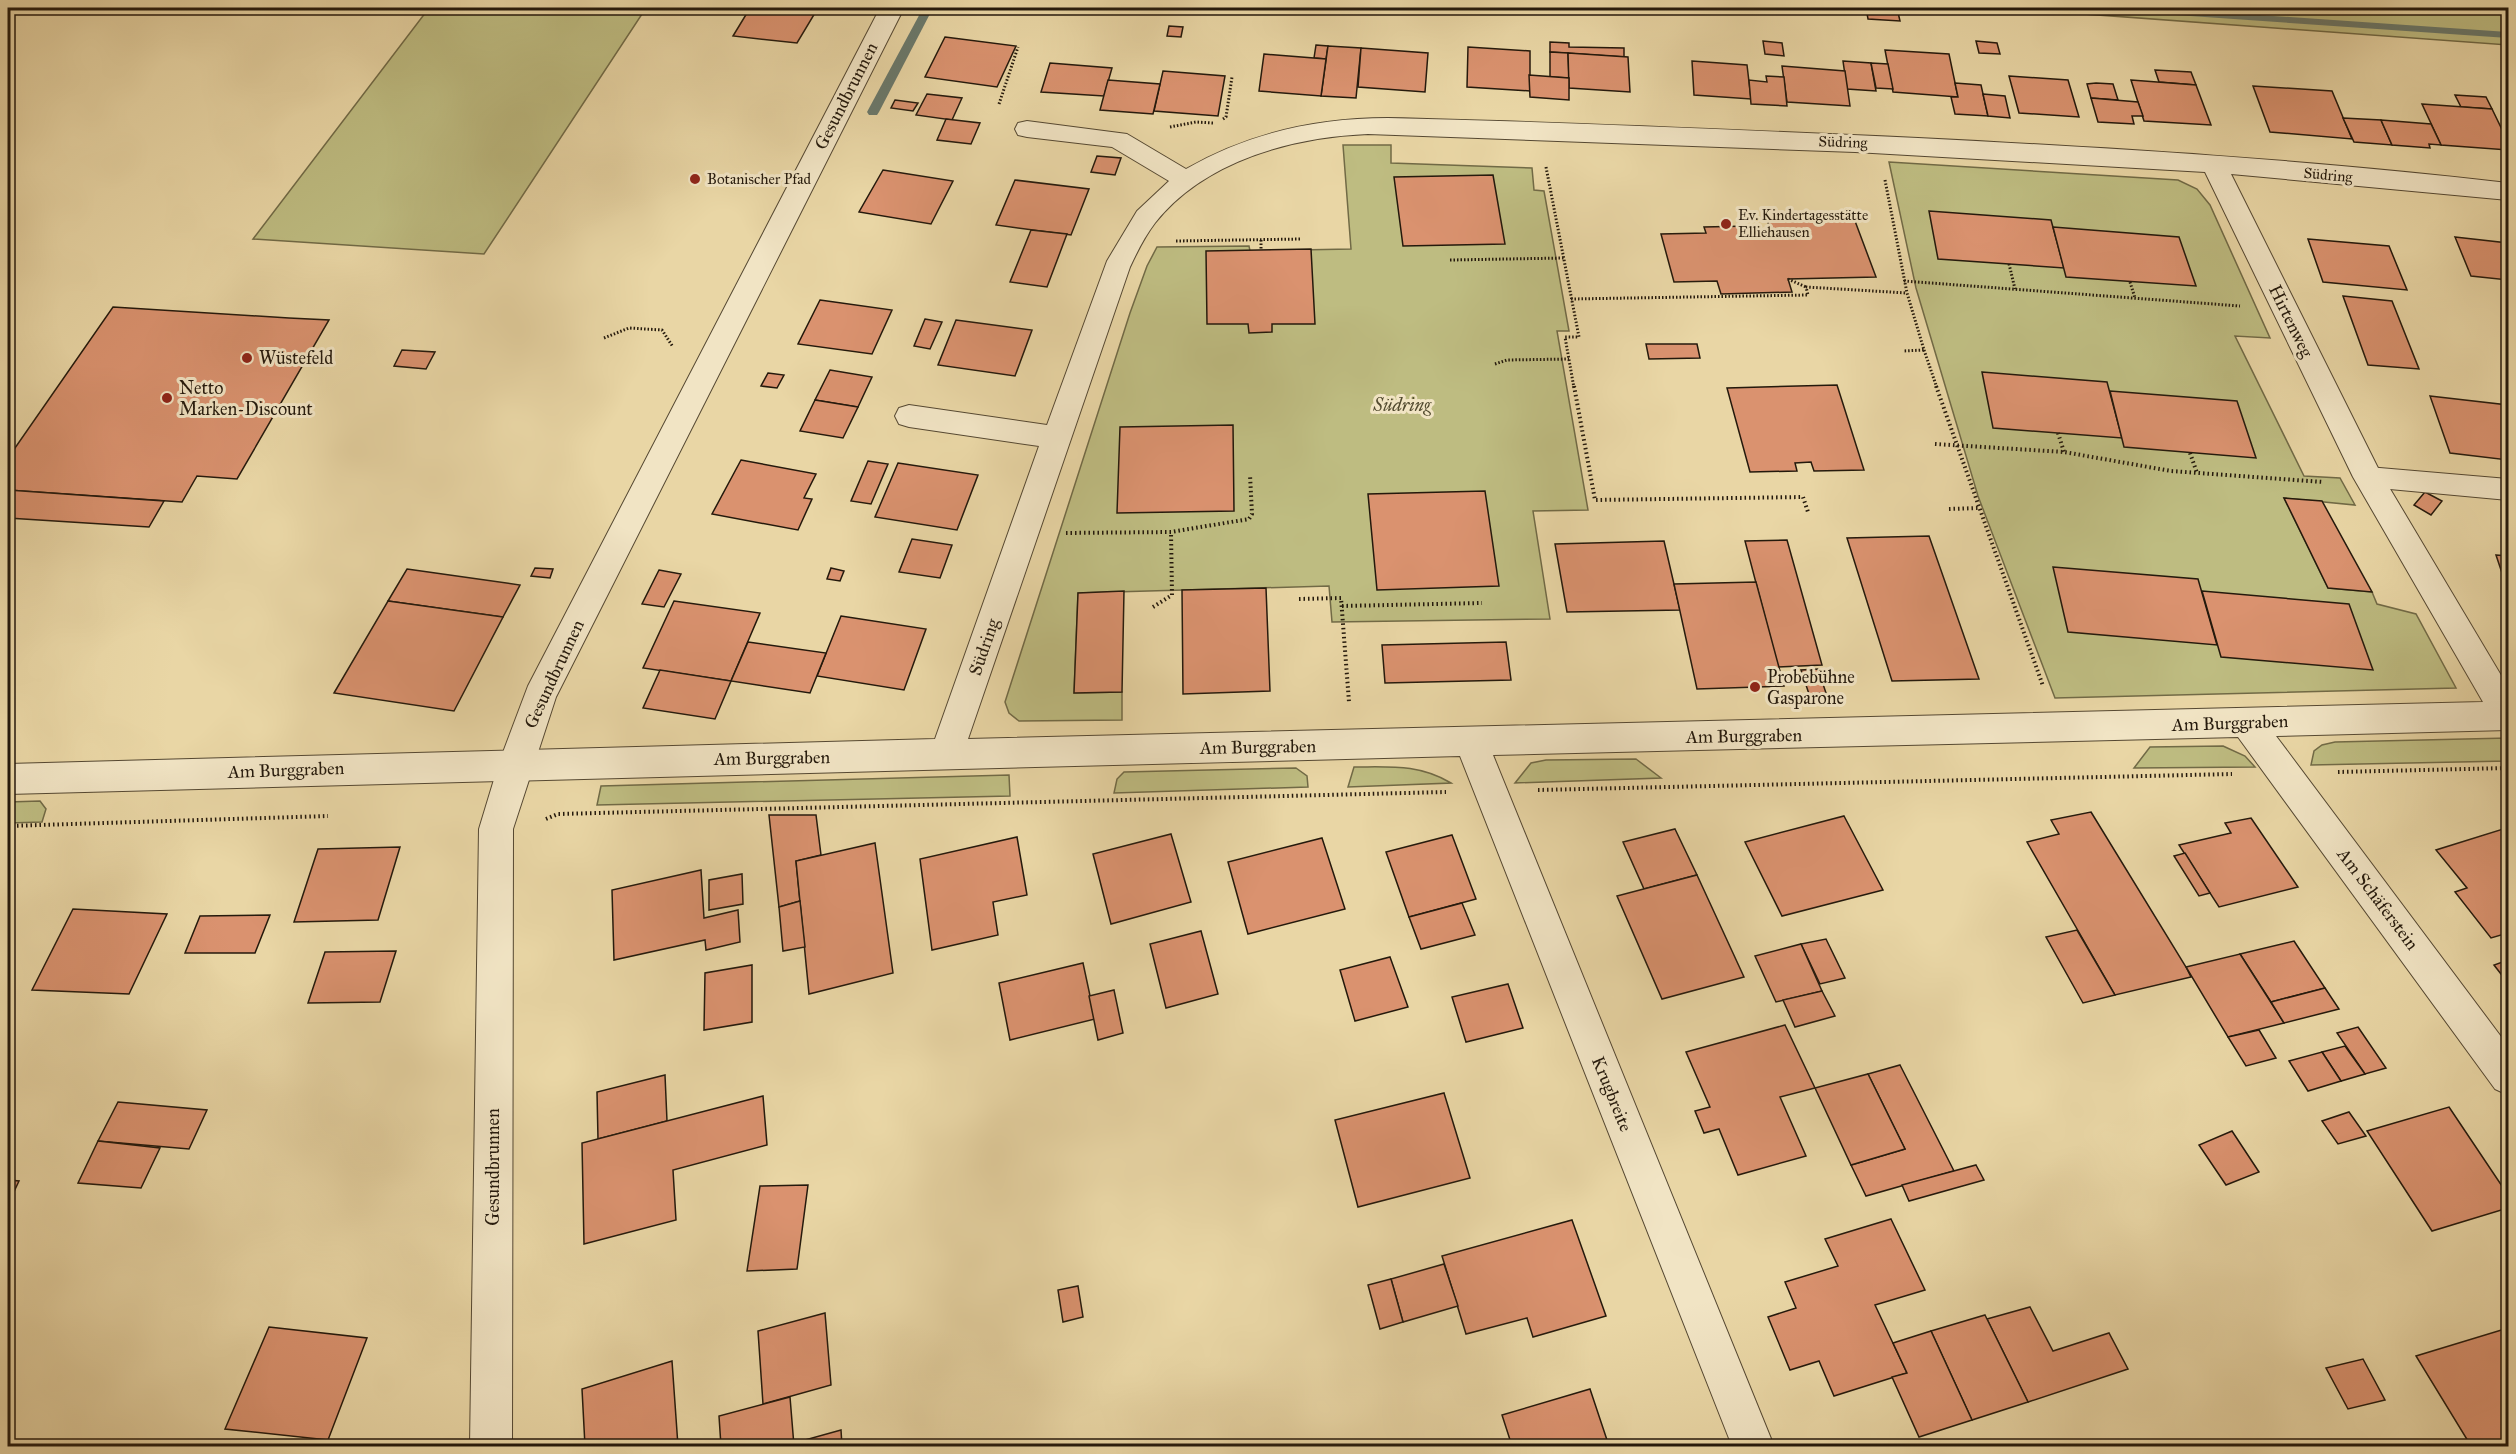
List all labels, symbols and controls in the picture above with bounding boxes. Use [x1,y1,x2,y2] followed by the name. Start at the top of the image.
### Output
[810,38,883,153] street label: Gesundbrunnen
[1818,132,1869,152] street label: Südring
[2303,164,2354,186] street label: Südring
[707,170,812,188] place label: Botanischer Pfad
[688,172,702,186] marker: Botanischer Pfad
[1738,206,1868,241] place label: Ev. Kindertagesstätte Elliehausen
[1719,217,1733,231] marker: Ev. Kindertagesstätte Elliehausen
[2263,281,2318,362] street label: Hirtenweg
[259,347,333,369] place label: Wüstefeld
[240,351,254,365] marker: Wüstefeld
[179,377,313,420] place label: Netto Marken-Discount
[160,391,174,405] marker: Netto Marken-Discount
[1372,394,1432,416] park label: Südring
[964,615,1005,679] street label: Südring
[519,616,589,732] street label: Gesundbrunnen
[1767,666,1855,709] place label: Probebühne Gasparone
[1748,680,1762,694] marker: Probebühne Gasparone
[2170,710,2289,737] street label: Am Burggraben
[1685,724,1803,749] street label: Am Burggraben
[1199,735,1317,760] street label: Am Burggraben
[713,746,831,771] street label: Am Burggraben
[226,757,345,784] street label: Am Burggraben
[2332,843,2424,955] street label: Am Schäferstein
[1586,1053,1637,1135] street label: Krugbreite
[482,1108,504,1226] street label: Gesundbrunnen

